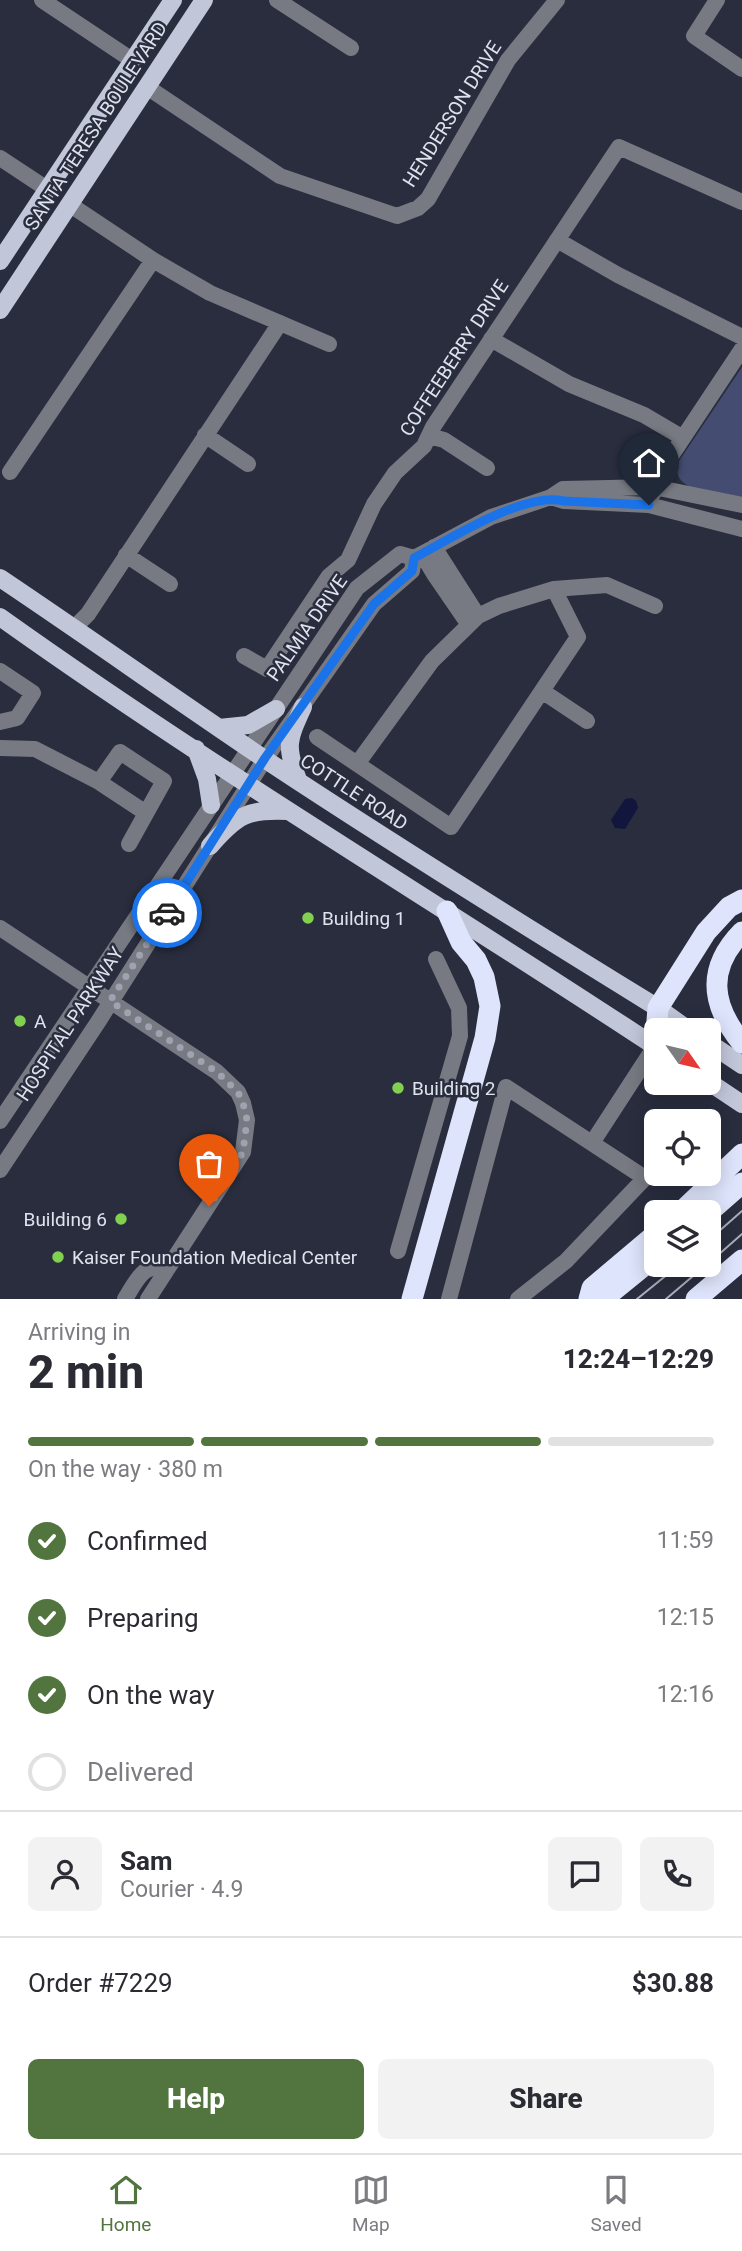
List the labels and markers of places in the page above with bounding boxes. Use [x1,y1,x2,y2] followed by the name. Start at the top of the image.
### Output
[619,433,679,505] pin
[322,907,405,930] place label: Building 1
[300,910,316,926] marker: Building 1
[34,1010,47,1033] place label: A
[12,1013,28,1029] marker: A
[412,1077,495,1100] place label: Building 2
[390,1080,406,1096] marker: Building 2
[179,1134,239,1206] pin
[24,1208,107,1231] place label: Building 6
[113,1211,129,1227] marker: Building 6
[72,1246,358,1269] place label: Kaiser Foundation Medical Center
[50,1249,66,1265] marker: Kaiser Foundation Medical Center

